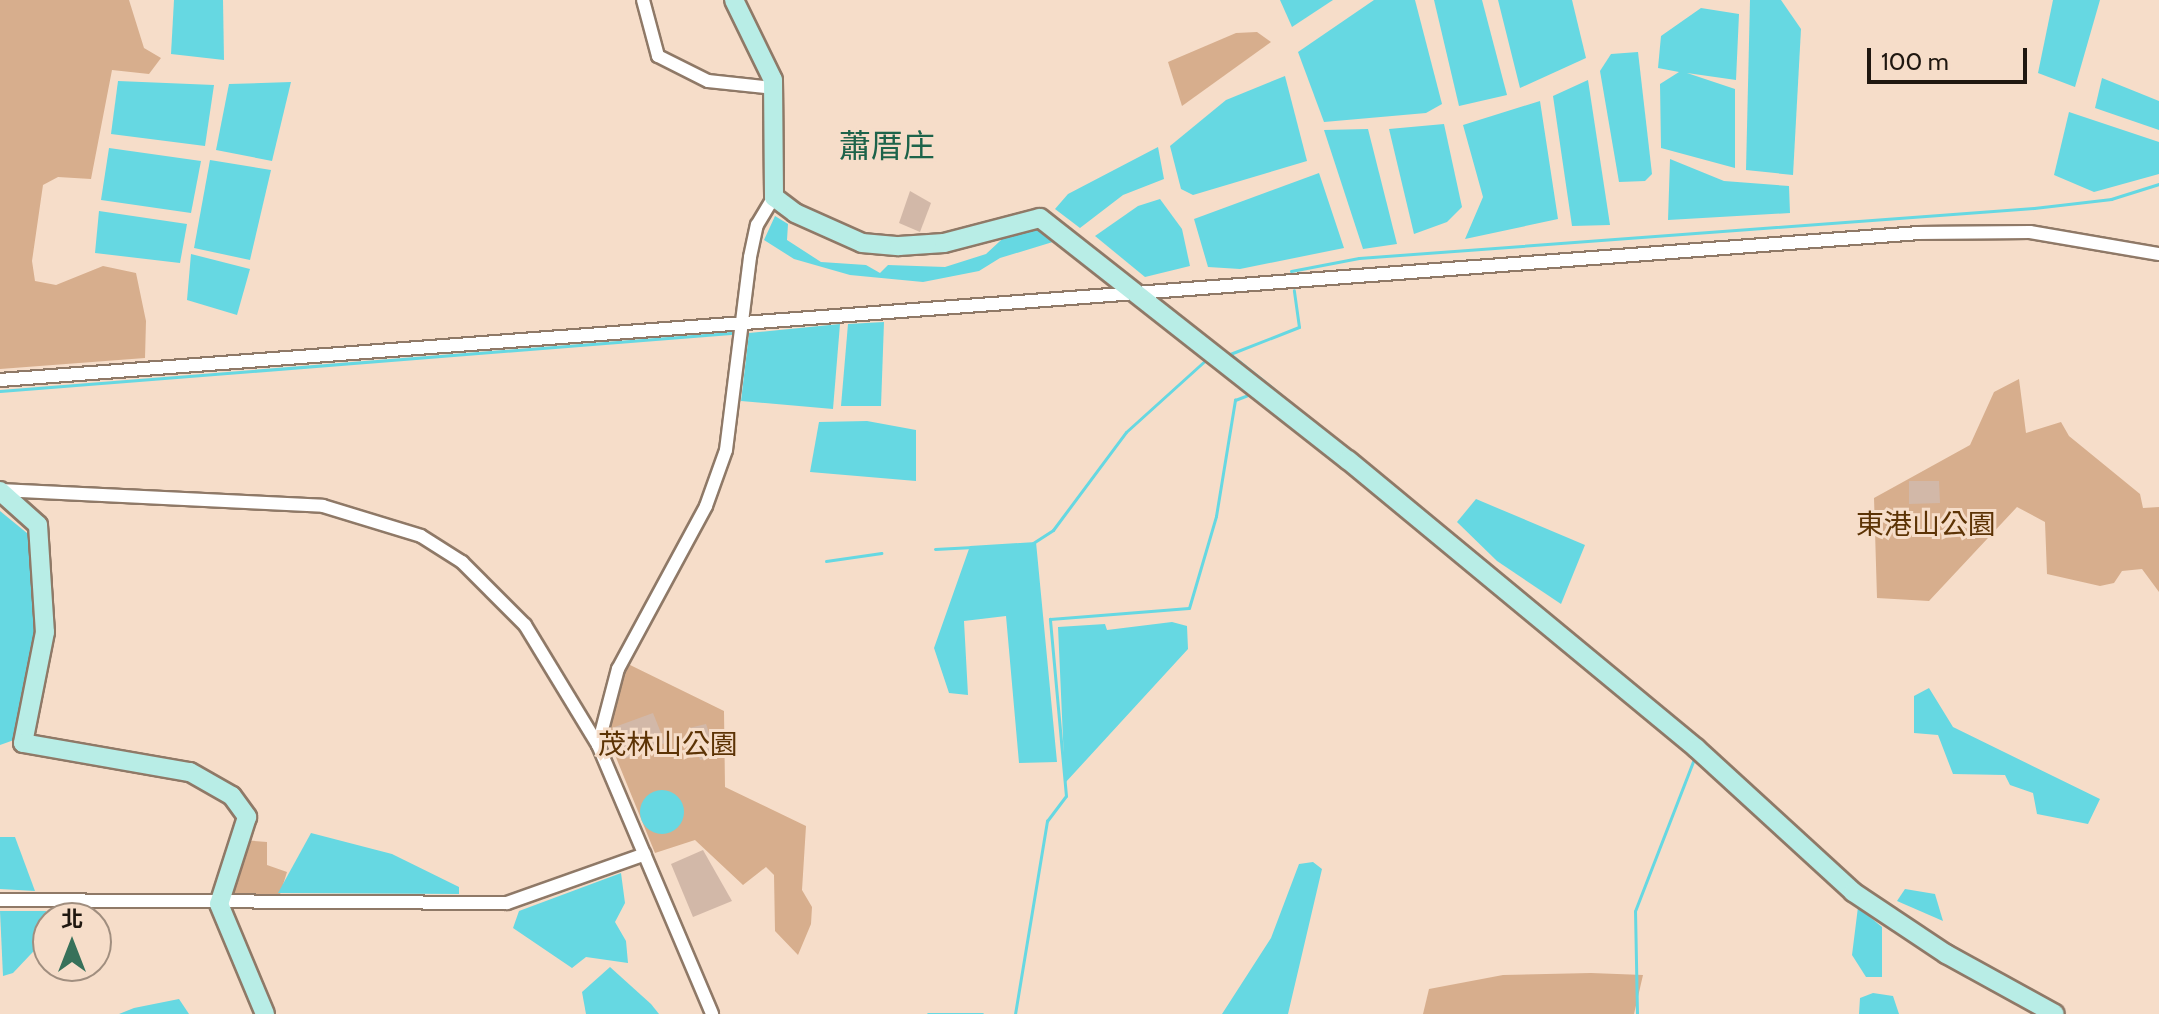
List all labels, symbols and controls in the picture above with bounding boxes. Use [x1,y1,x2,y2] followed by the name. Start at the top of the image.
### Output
[1871,32,2031,82] scale bar
[1881,47,1949,76] text: 100 m
[839,127,935,165] district label: 蕭厝庄
[1856,507,1996,541] park label: 東港山公園
[598,727,738,761] park label: 茂林山公園
[32,902,112,982] north arrow
[61,906,83,933] text: 北

